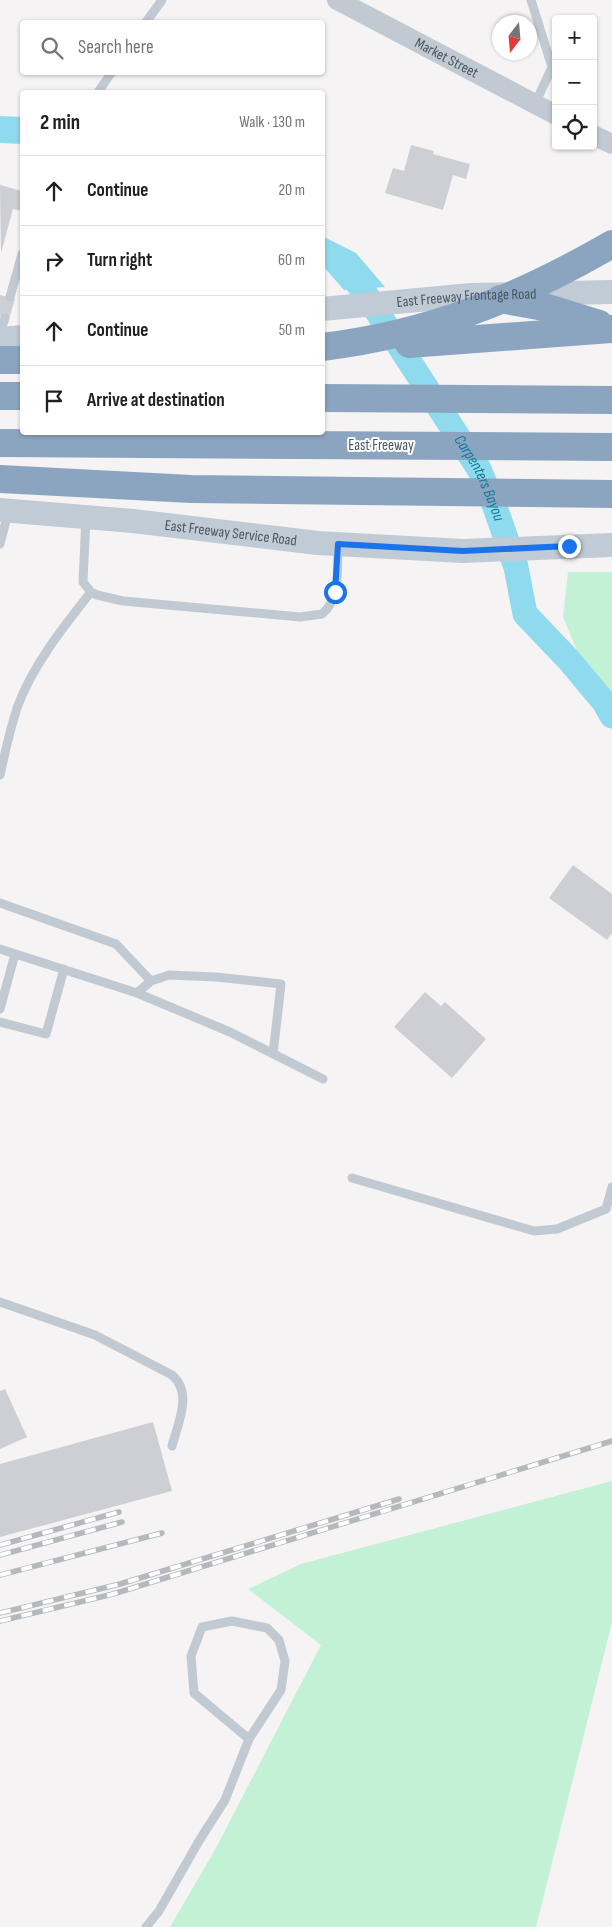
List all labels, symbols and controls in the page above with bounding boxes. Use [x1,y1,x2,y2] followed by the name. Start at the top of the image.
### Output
[492,15,537,60] north arrow
[552,15,597,150] map controls
[552,15,597,60] button: +
[20,20,325,75] search box
[412,33,482,82] street label: Market Street
[38,34,66,62] icon: search
[78,36,154,59] text: Search here
[552,60,597,105] button: −
[552,105,597,150] button: locate
[40,110,80,135] text: 2 min
[239,113,305,132] text: Walk · 130 m
[40,177,68,205] icon: ahead
[87,179,148,202] text: Continue
[278,181,305,200] text: 20 m
[40,247,68,275] icon: right
[87,249,152,272] text: Turn right
[278,251,305,270] text: 60 m
[396,284,537,311] street label: East Freeway Frontage Road
[40,317,68,345] icon: ahead
[87,319,148,342] text: Continue
[279,321,305,340] text: 50 m
[40,387,68,415] icon: arrive
[87,389,225,412] text: Arrive at destination
[450,431,509,524] water label: Carpenters Bayou
[348,436,414,455] street label: East Freeway
[164,515,298,550] street label: East Freeway Service Road
[558,535,581,558] route end
[324,581,347,604] route start

